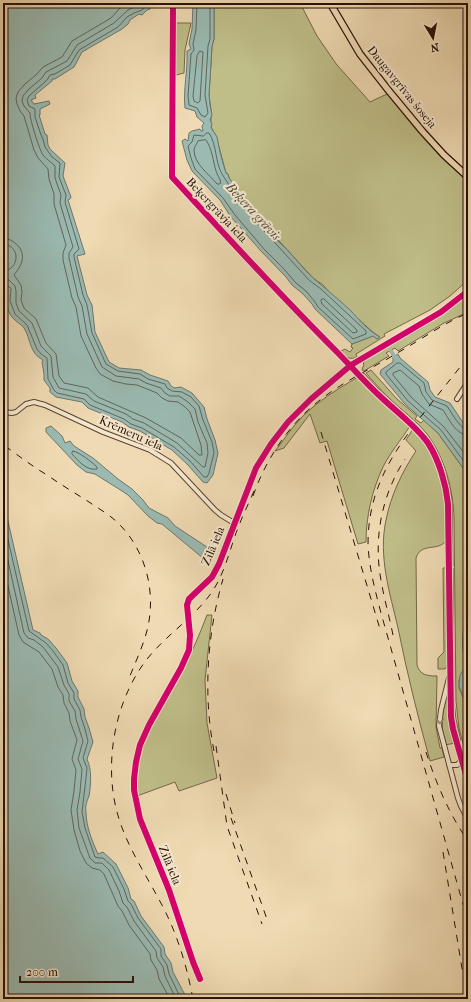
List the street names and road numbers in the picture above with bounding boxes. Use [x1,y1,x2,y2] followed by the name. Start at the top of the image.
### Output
[364,43,440,131] street label: Daugavgrīvas šoseja
[184,175,251,245] street label: Beķergrāvja iela
[97,413,165,453] street label: Krēmeru iela
[198,524,228,568] street label: Zilā iela
[156,843,184,887] street label: Zilā iela

